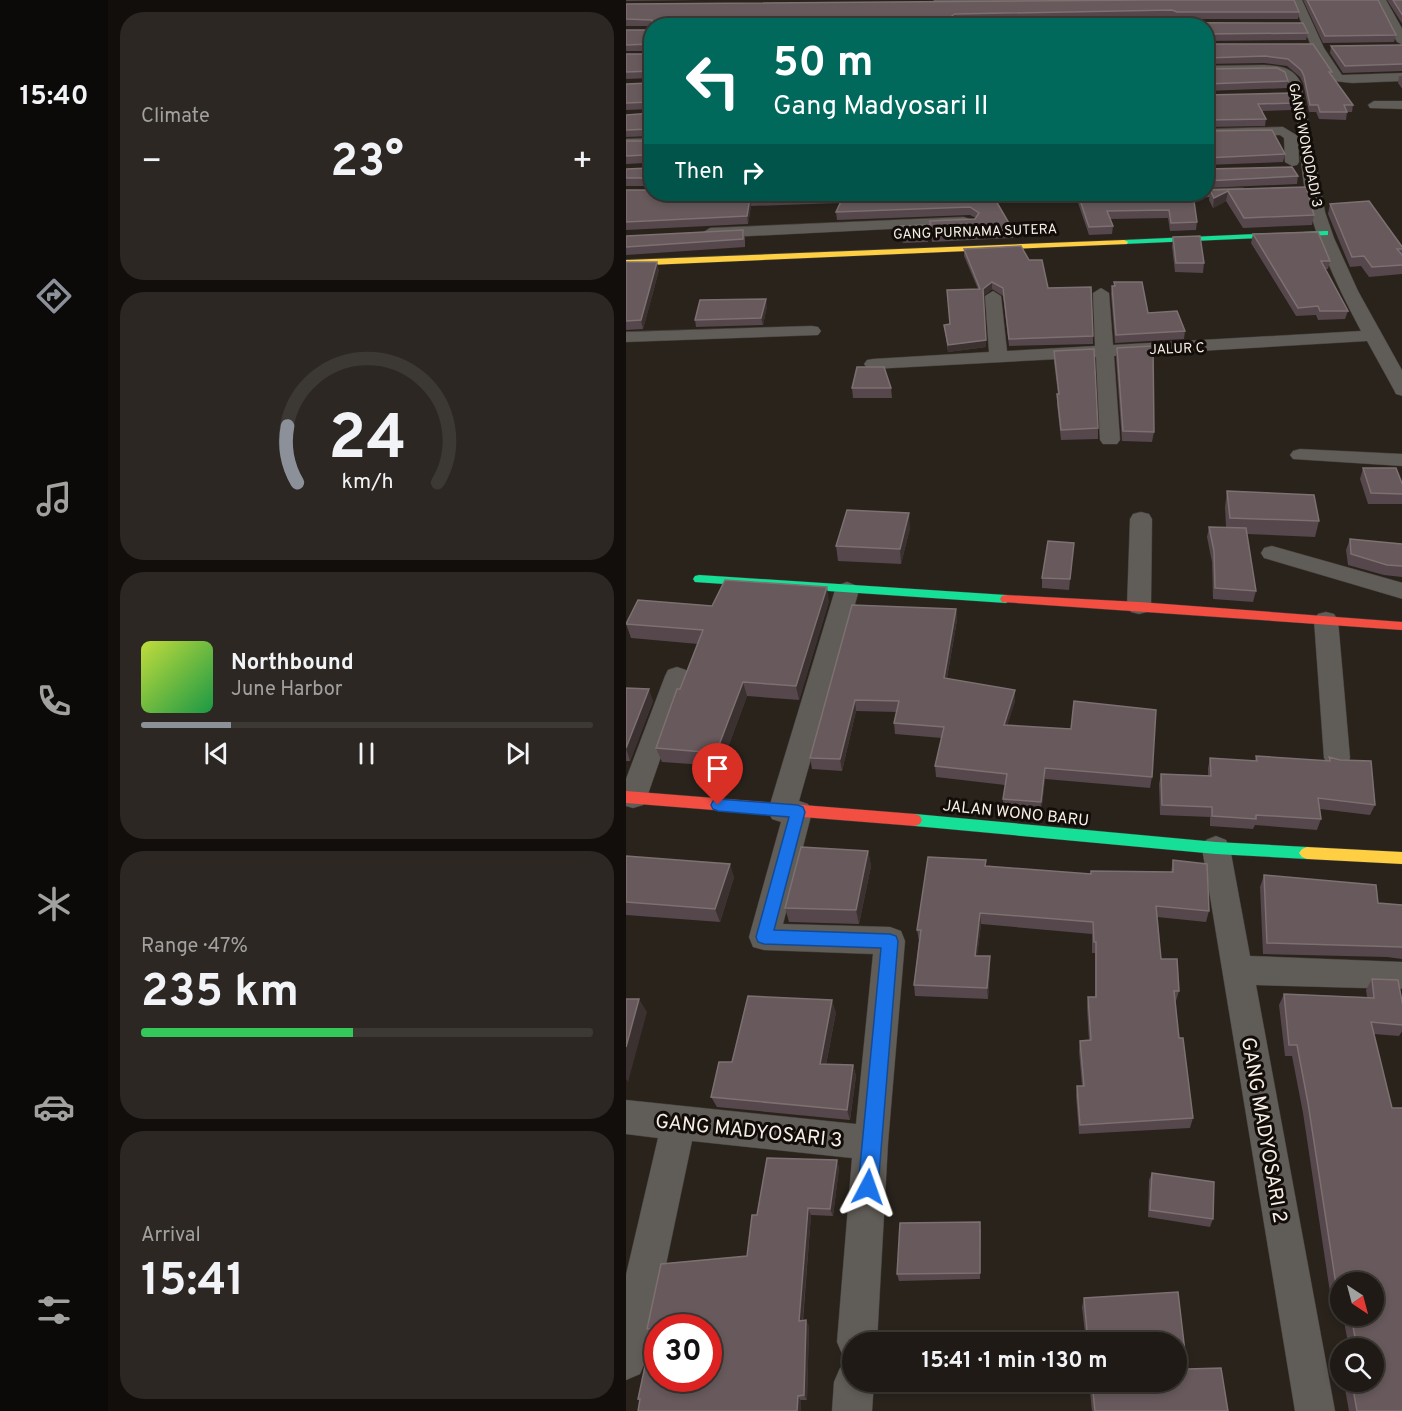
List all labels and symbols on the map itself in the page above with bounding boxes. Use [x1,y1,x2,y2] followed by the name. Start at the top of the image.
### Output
[1284,82,1325,209] street label: GANG WONODADI 3
[893,221,1057,244] street label: GANG PURNAMA SUTERA
[1149,340,1205,359] street label: JALUR C
[692,743,743,805] pin
[942,796,1090,832] street label: JALAN WONO BARU
[1234,1035,1292,1225] street label: GANG MADYOSARI 2
[654,1109,844,1155] street label: GANG MADYOSARI 3
[836,1155,900,1219] position arrow
[1330,1272,1384,1326] north arrow
[644,1314,722,1392] speed limit sign: 30

